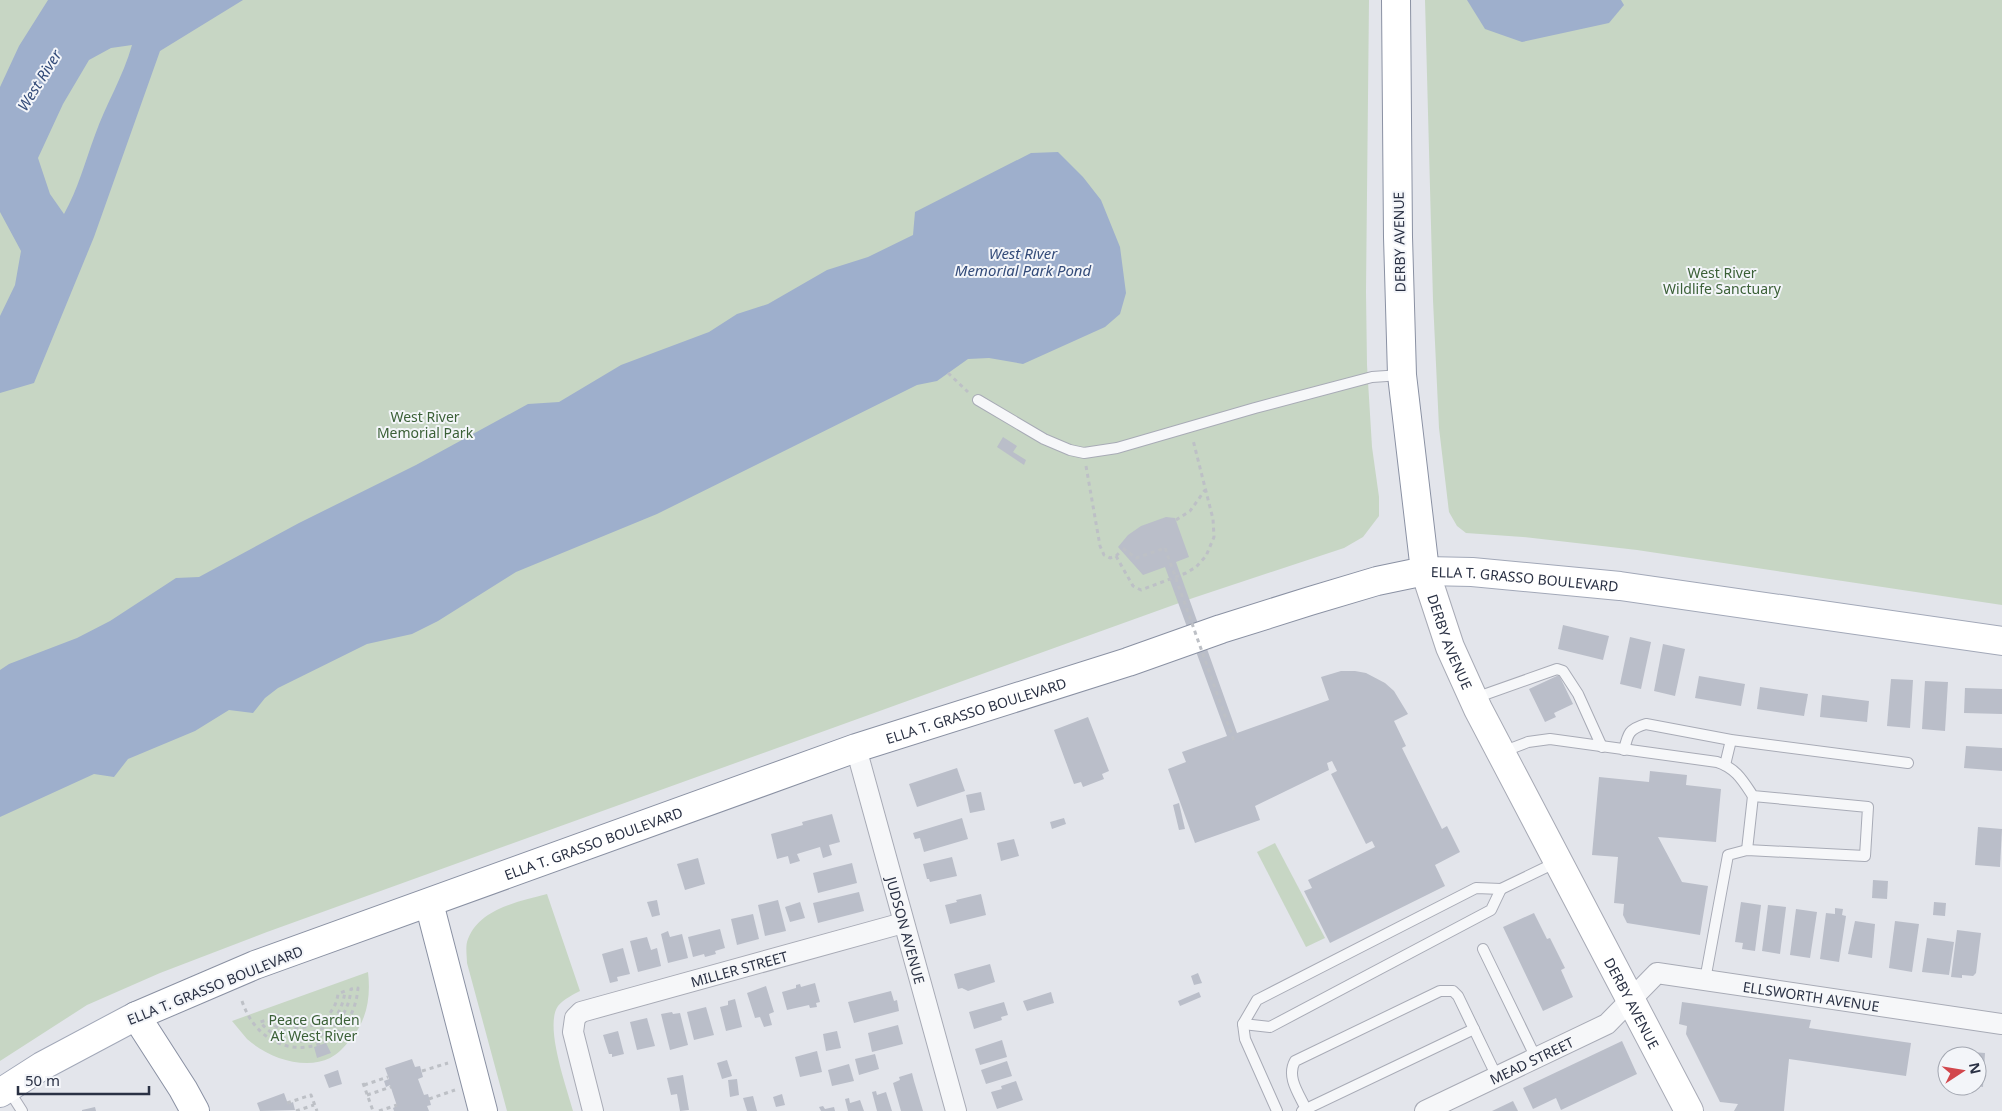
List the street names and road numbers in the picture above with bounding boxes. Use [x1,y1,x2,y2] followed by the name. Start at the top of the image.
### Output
[1389,192,1409,292] street label: DERBY AVENUE
[1431,562,1619,595] street label: ELLA T. GRASSO BOULEVARD
[1424,591,1477,692] street label: DERBY AVENUE
[883,673,1069,748] street label: ELLA T. GRASSO BOULEVARD
[501,802,685,884] street label: ELLA T. GRASSO BOULEVARD
[882,873,930,986] street label: JUDSON AVENUE
[124,941,306,1029] street label: ELLA T. GRASSO BOULEVARD
[688,946,790,991] street label: MILLER STREET
[1600,954,1664,1052] street label: DERBY AVENUE
[1742,976,1881,1015] street label: ELLSWORTH AVENUE
[1486,1032,1577,1088] street label: MEAD STREET

